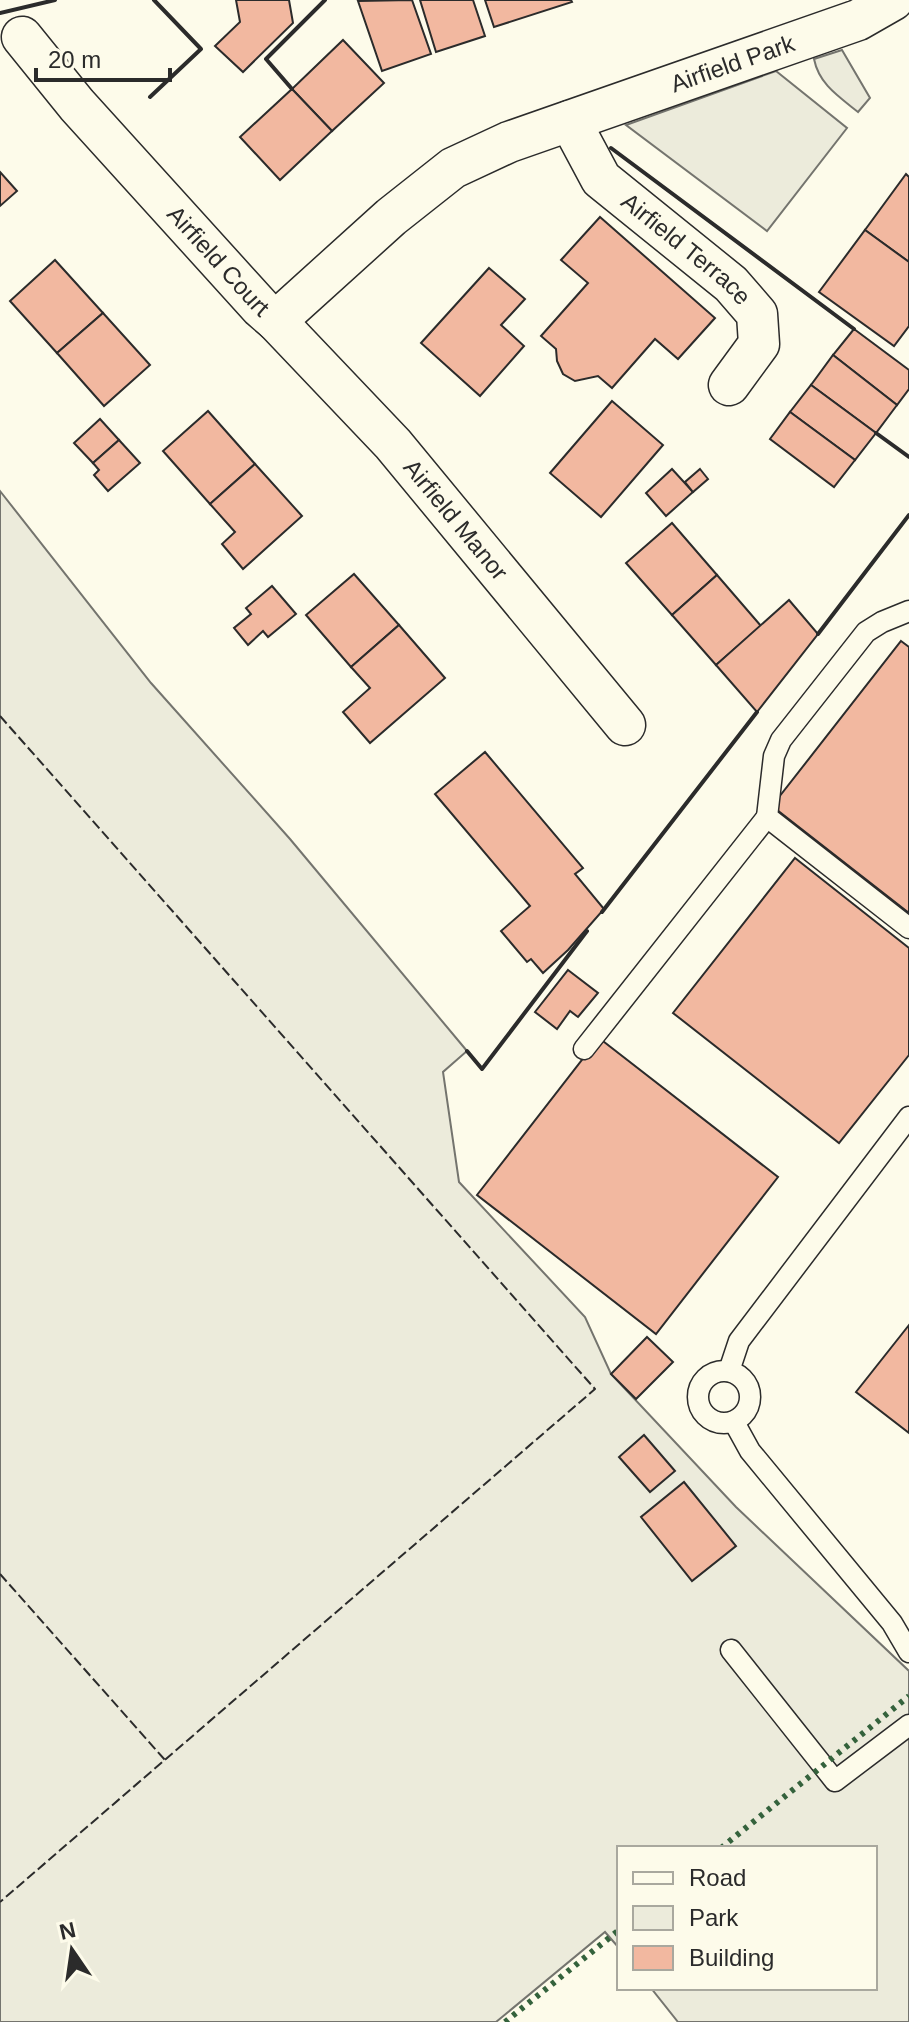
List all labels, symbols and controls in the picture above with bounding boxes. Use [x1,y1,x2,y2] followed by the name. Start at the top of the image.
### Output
[667,29,799,97] street label: Airfield Park
[36,32,170,82] scale bar
[48,46,101,73] text: 20 m
[616,187,757,310] street label: Airfield Terrace
[162,200,275,322] street label: Airfield Court
[398,454,514,585] street label: Airfield Manor
[617,1846,877,1990] legend
[689,1864,746,1891] text: Road
[689,1904,739,1931] text: Park
[32,1910,112,1990] north arrow
[57,1917,78,1945] text: N
[689,1944,774,1971] text: Building

